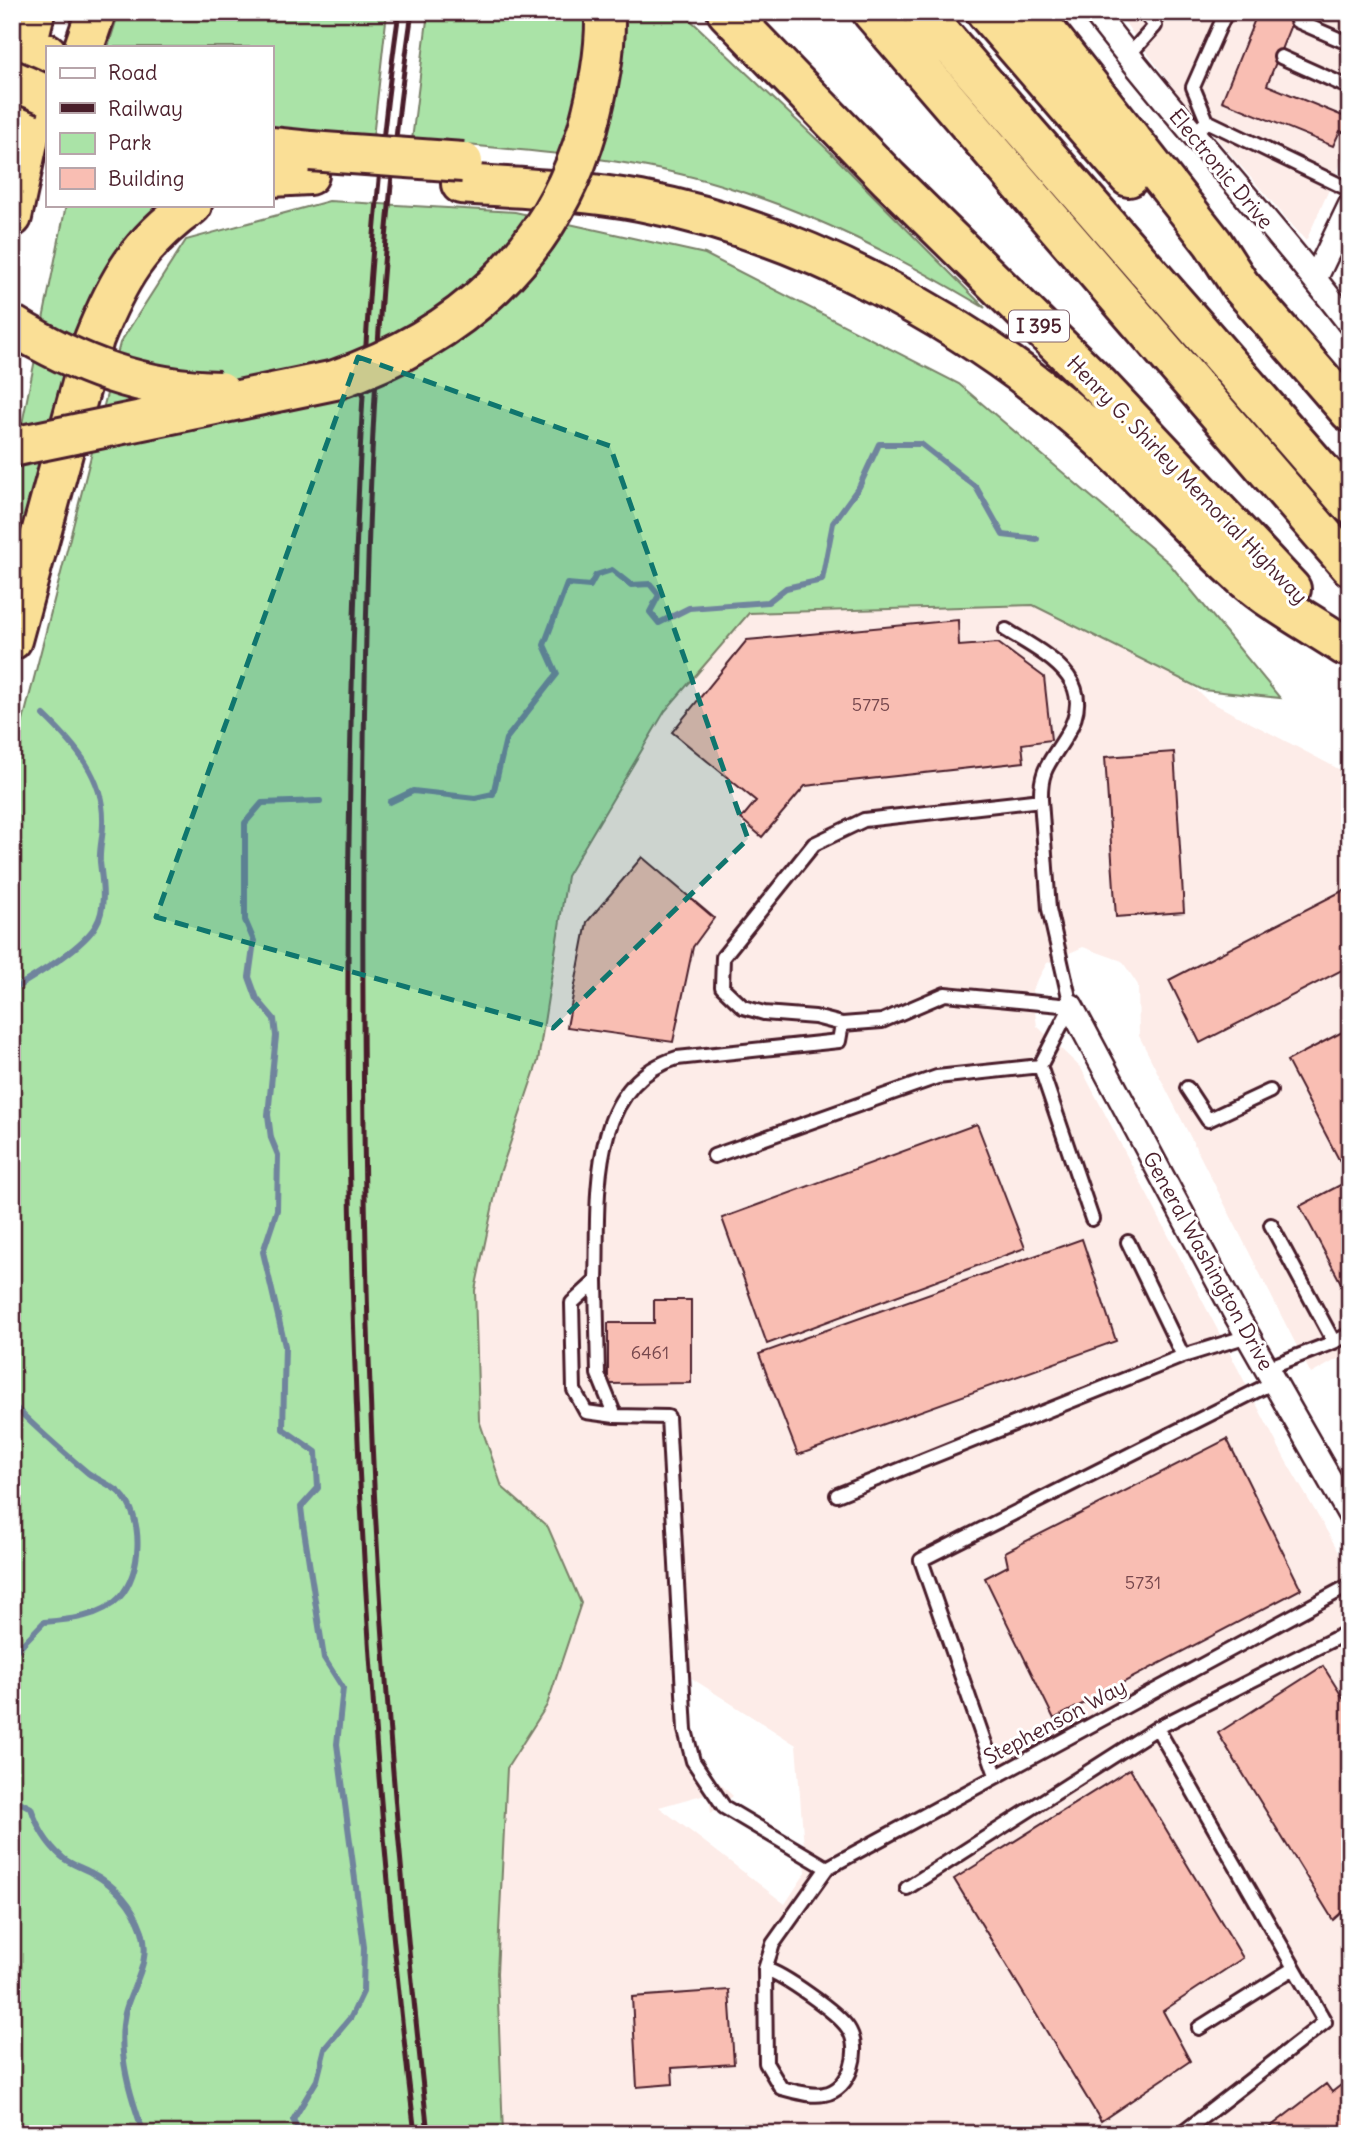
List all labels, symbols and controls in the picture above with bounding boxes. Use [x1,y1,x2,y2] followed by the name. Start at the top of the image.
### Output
[46,46,273,206] legend
[108,59,157,86] text: Road
[108,95,183,122] text: Railway
[1163,103,1279,234] street label: Electronic Drive
[108,129,151,156] text: Park
[108,165,184,192] text: Building
[1009,310,1069,342] road number: I 395
[1061,350,1314,610] street label: Henry G. Shirley Memorial Highway
[852,693,890,716] house number: 5775
[1137,1146,1280,1375] street label: General Washington Drive
[631,1341,669,1364] house number: 6461
[1125,1571,1161,1594] house number: 5731
[979,1673,1131,1771] street label: Stephenson Way

